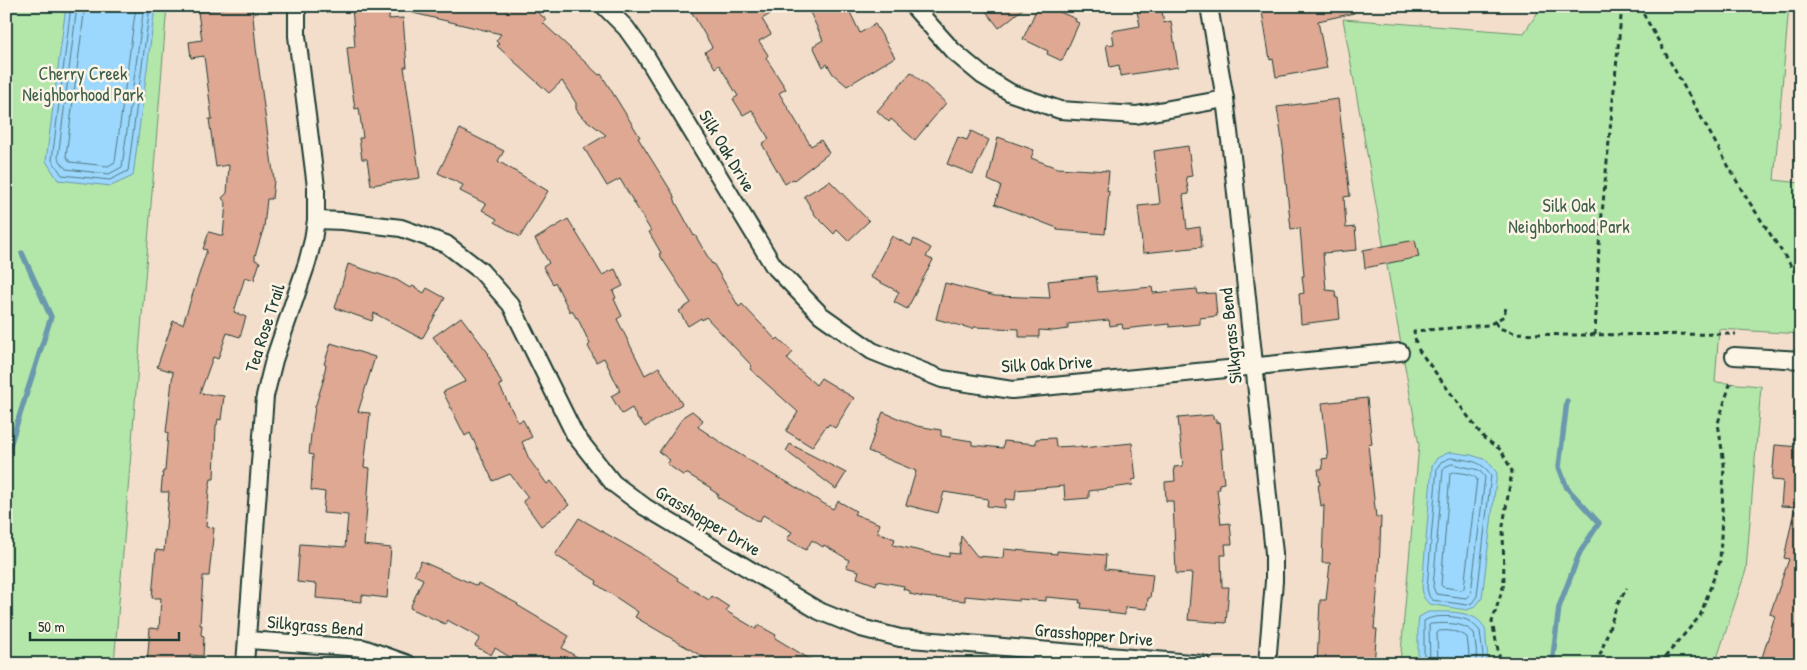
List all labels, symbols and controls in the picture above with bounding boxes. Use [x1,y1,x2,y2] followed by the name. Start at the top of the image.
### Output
[22,61,144,107] park label: Cherry Creek Neighborhood Park
[693,105,762,196] street label: Silk Oak Drive
[1508,193,1630,239] park label: Silk Oak Neighborhood Park
[238,280,291,375] street label: Tea Rose Trail
[1213,287,1248,385] street label: Silkgrass Bend
[1001,349,1093,378] street label: Silk Oak Drive
[651,479,766,562] street label: Grasshopper Drive
[266,609,364,642] street label: Silkgrass Bend
[30,610,179,642] scale bar
[38,616,65,637] text: 50 m
[1034,617,1154,652] street label: Grasshopper Drive

